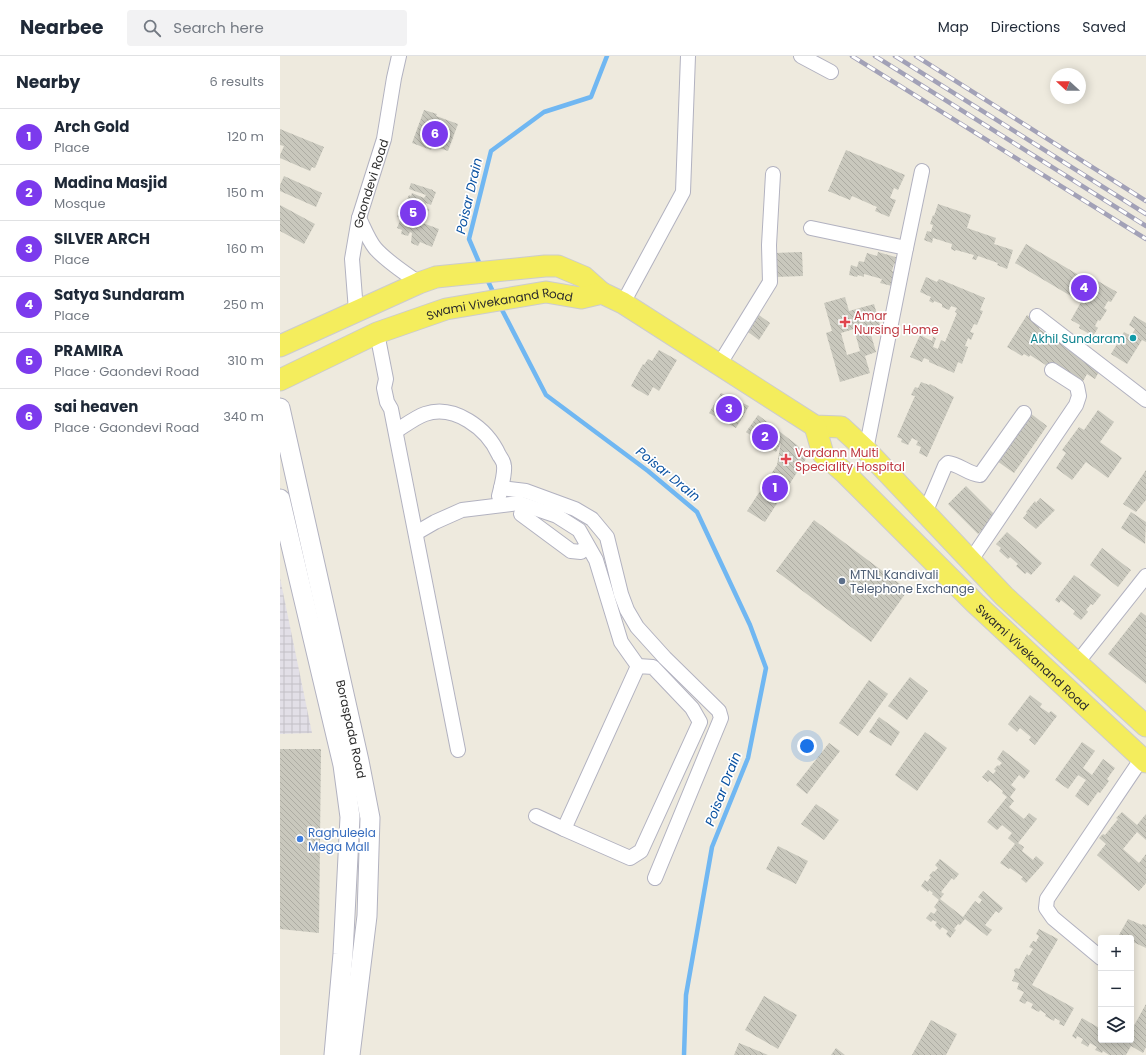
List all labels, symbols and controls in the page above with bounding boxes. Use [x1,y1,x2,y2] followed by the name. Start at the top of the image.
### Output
[127,10,407,46] search box
[20,14,103,41] text: Nearbee
[141,17,163,39] icon: search
[173,17,264,38] text: Search here
[938,17,969,37] text: Map
[991,17,1060,37] text: Directions
[1082,17,1126,37] text: Saved
[1050,68,1086,104] north arrow
[16,70,80,94] text: Nearby
[210,72,264,91] text: 6 results
[54,116,129,137] text: Arch Gold
[422,119,448,149] pin: 6
[27,127,31,146] text: 1
[227,127,264,146] text: 120 m
[349,137,392,229] street label: Gaondevi Road
[54,138,89,157] text: Place
[451,156,487,236] water label: Poisar Drain
[54,172,167,193] text: Madina Masjid
[25,183,33,202] text: 2
[227,183,264,202] text: 150 m
[54,194,105,213] text: Mosque
[400,198,426,228] pin: 5
[54,228,150,249] text: SILVER ARCH
[25,239,33,258] text: 3
[227,239,264,258] text: 160 m
[54,250,89,269] text: Place
[1071,273,1097,303] pin: 4
[424,283,574,324] street label: Swami Vivekanand Road
[54,284,185,305] text: Satya Sundaram
[25,295,33,314] text: 4
[223,295,264,314] text: 250 m
[54,306,89,325] text: Place
[854,307,939,338] place label: Amar Nursing Home
[839,316,851,328] marker: Amar Nursing Home
[1030,330,1125,347] place label: Akhil Sundaram
[1128,333,1138,343] marker: Akhil Sundaram
[54,340,123,361] text: PRAMIRA
[25,351,33,370] text: 5
[227,351,264,370] text: 310 m
[54,362,199,381] text: Place · Gaondevi Road
[716,394,742,424] pin: 3
[54,396,138,417] text: sai heaven
[25,407,33,426] text: 6
[223,407,264,426] text: 340 m
[54,418,199,437] text: Place · Gaondevi Road
[752,422,778,452] pin: 2
[632,442,704,506] water label: Poisar Drain
[795,444,905,475] place label: Vardann Multi Speciality Hospital
[780,453,792,465] marker: Vardann Multi Speciality Hospital
[762,473,788,503] pin: 1
[850,566,974,597] place label: MTNL Kandivali Telephone Exchange
[837,576,847,586] marker: MTNL Kandivali Telephone Exchange
[972,600,1093,714] street label: Swami Vivekanand Road
[333,678,371,780] street label: Boraspada Road
[797,736,817,756] your location
[700,749,746,829] water label: Poisar Drain
[308,824,376,855] place label: Raghuleela Mega Mall
[295,834,305,844] marker: Raghuleela Mega Mall
[1098,935,1134,1043] map controls
[1098,935,1134,971] button: +
[1098,971,1134,1007] button: −
[1098,1007,1134,1043] button: layers

